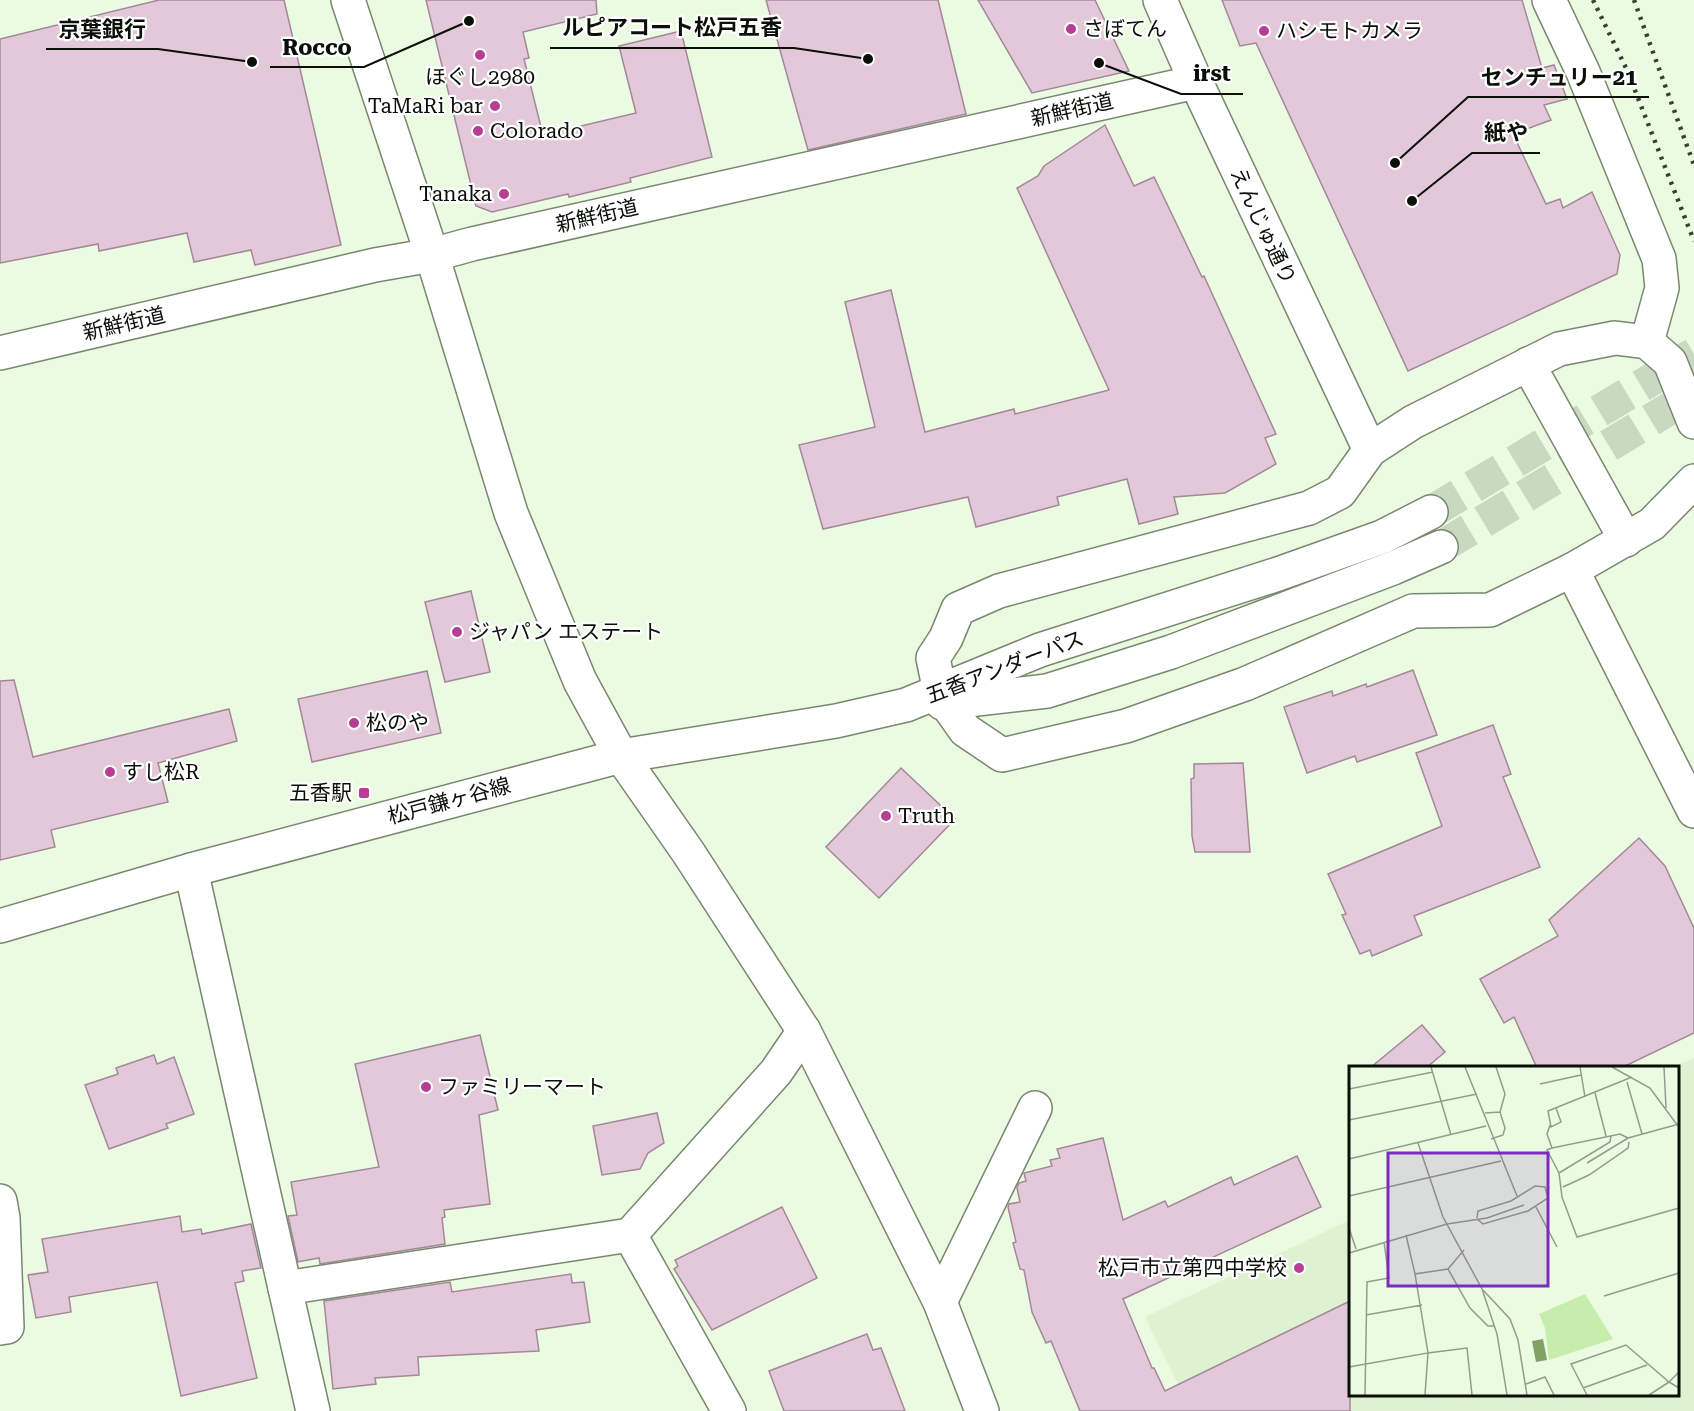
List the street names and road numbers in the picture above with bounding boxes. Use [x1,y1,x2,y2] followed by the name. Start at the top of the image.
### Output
[1028,89,1116,131] street label: 新鮮街道
[1225,164,1301,288] street label: えんじゅ通り
[553,195,641,237] street label: 新鮮街道
[80,303,168,345] street label: 新鮮街道
[923,626,1087,708] street label: 五香アンダーパス
[385,773,513,829] street label: 松戸鎌ヶ谷線

